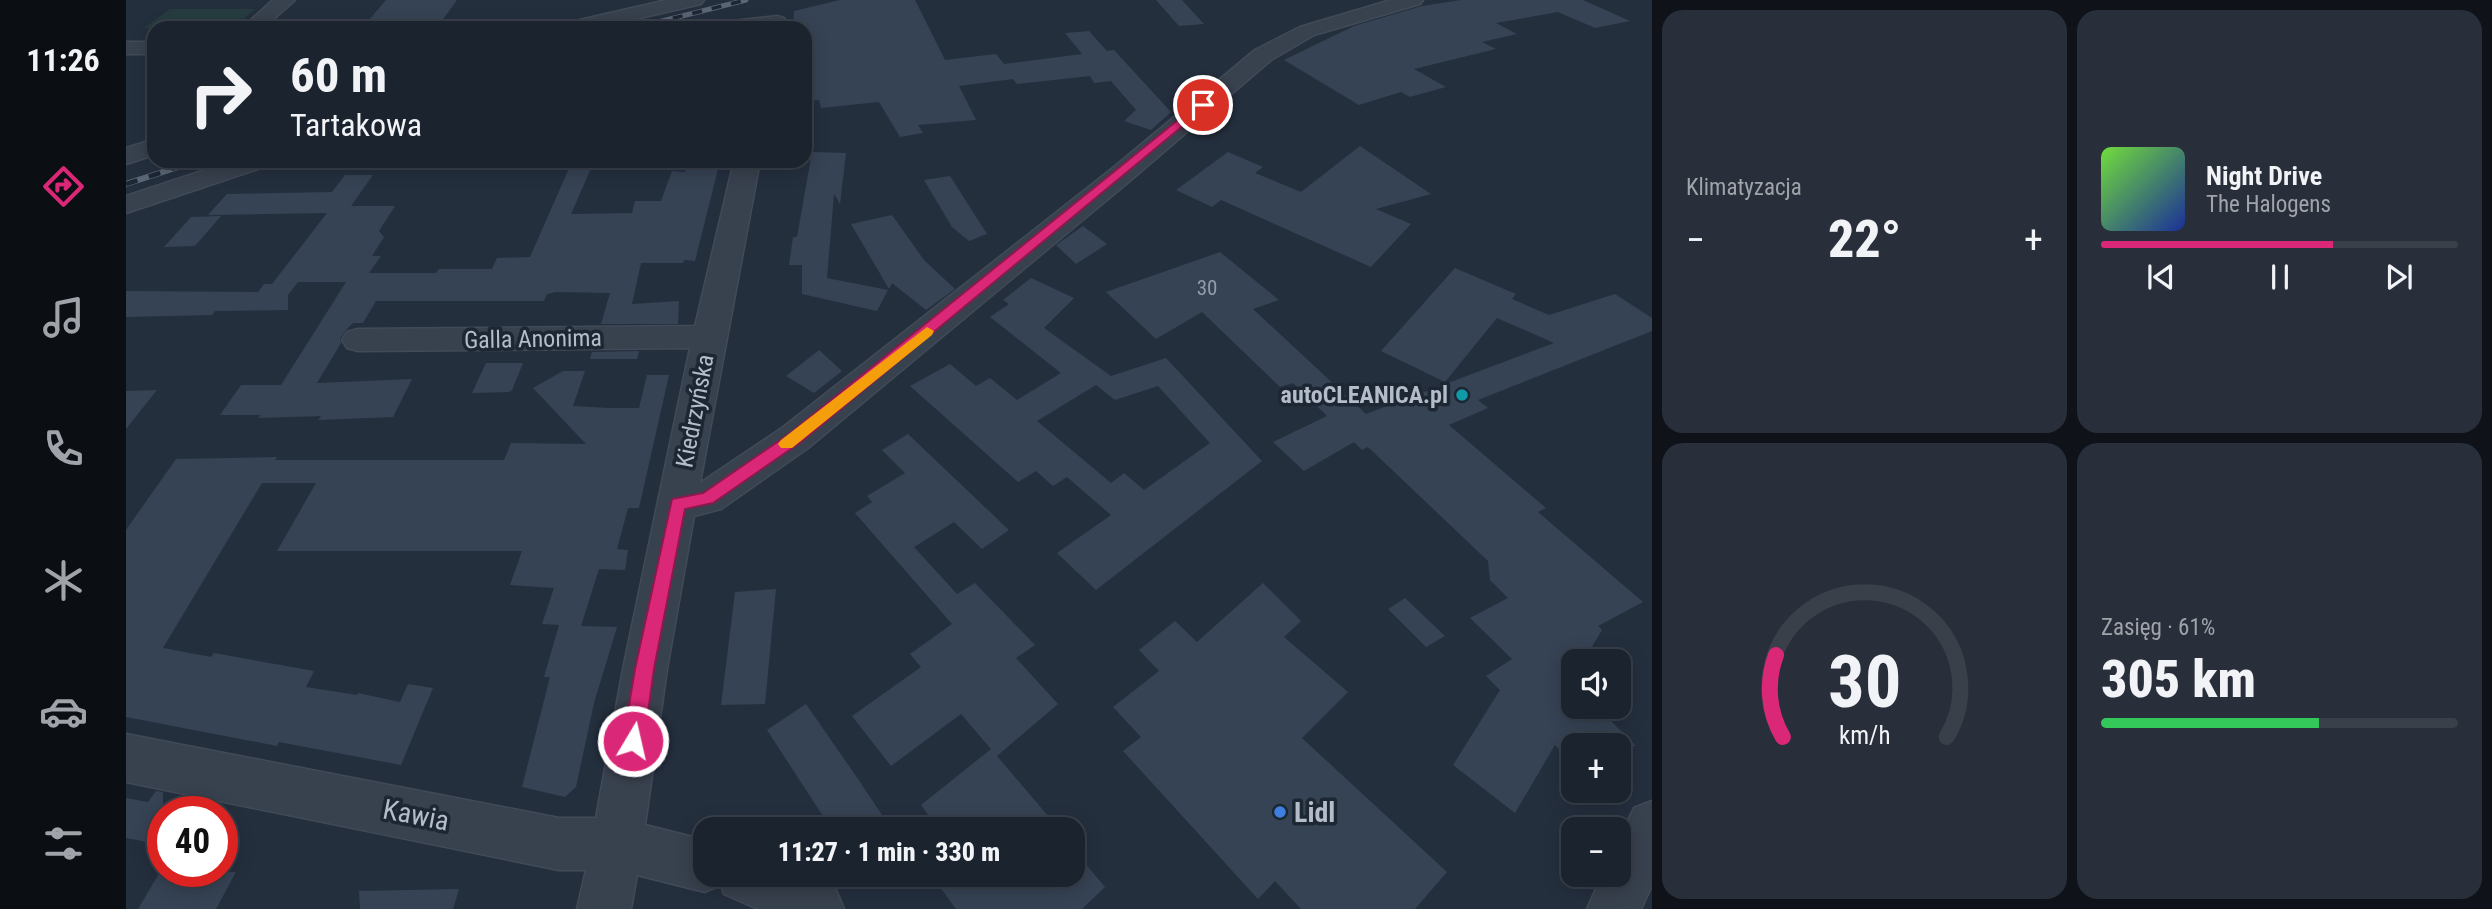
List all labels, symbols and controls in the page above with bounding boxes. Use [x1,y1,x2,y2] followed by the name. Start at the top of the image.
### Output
[26,41,100,79] text: 11:26
[290,47,387,104] text: 60 m
[175,49,266,140] icon: right
[1173,75,1233,135] pin
[1184,86,1222,124] icon: arrive
[290,106,422,144] text: Tartakowa
[2206,161,2322,191] text: Night Drive
[39,162,88,211] icon: directions
[1686,174,1802,201] text: Klimatyzacja
[2206,191,2331,218] text: The Halogens
[1828,209,1901,270] text: 22°
[1686,218,1705,262] text: −
[2024,218,2043,262] text: +
[2142,258,2180,296] icon: previous
[2261,258,2299,296] icon: pause
[2380,258,2418,296] icon: next
[1197,276,1217,300] house number: 30
[39,293,88,342] icon: music
[464,324,602,354] street label: Galla Anonima
[670,352,720,470] street label: Kiedrzyńska
[1281,381,1448,409] place label: autoCLEANICA.pl
[1454,387,1470,403] marker: autoCLEANICA.pl
[39,424,88,473] icon: phone
[39,556,88,605] icon: climate
[2101,614,2215,641] text: Zasięg · 61%
[1828,639,1901,725] text: 30
[1561,649,1631,887] map controls
[1561,649,1631,719] button: sound
[2101,649,2256,710] text: 305 km
[39,687,88,736] icon: car
[596,704,670,778] position arrow
[1839,721,1890,750] text: km/h
[1561,733,1631,803] button: +
[380,792,452,838] street label: Kawia
[147,796,238,887] speed limit sign: 40
[1294,796,1335,829] place label: Lidl
[1272,804,1288,820] marker: Lidl
[1561,817,1631,887] button: −
[39,819,88,868] icon: filters
[778,837,1000,867] text: 11:27 · 1 min · 330 m

